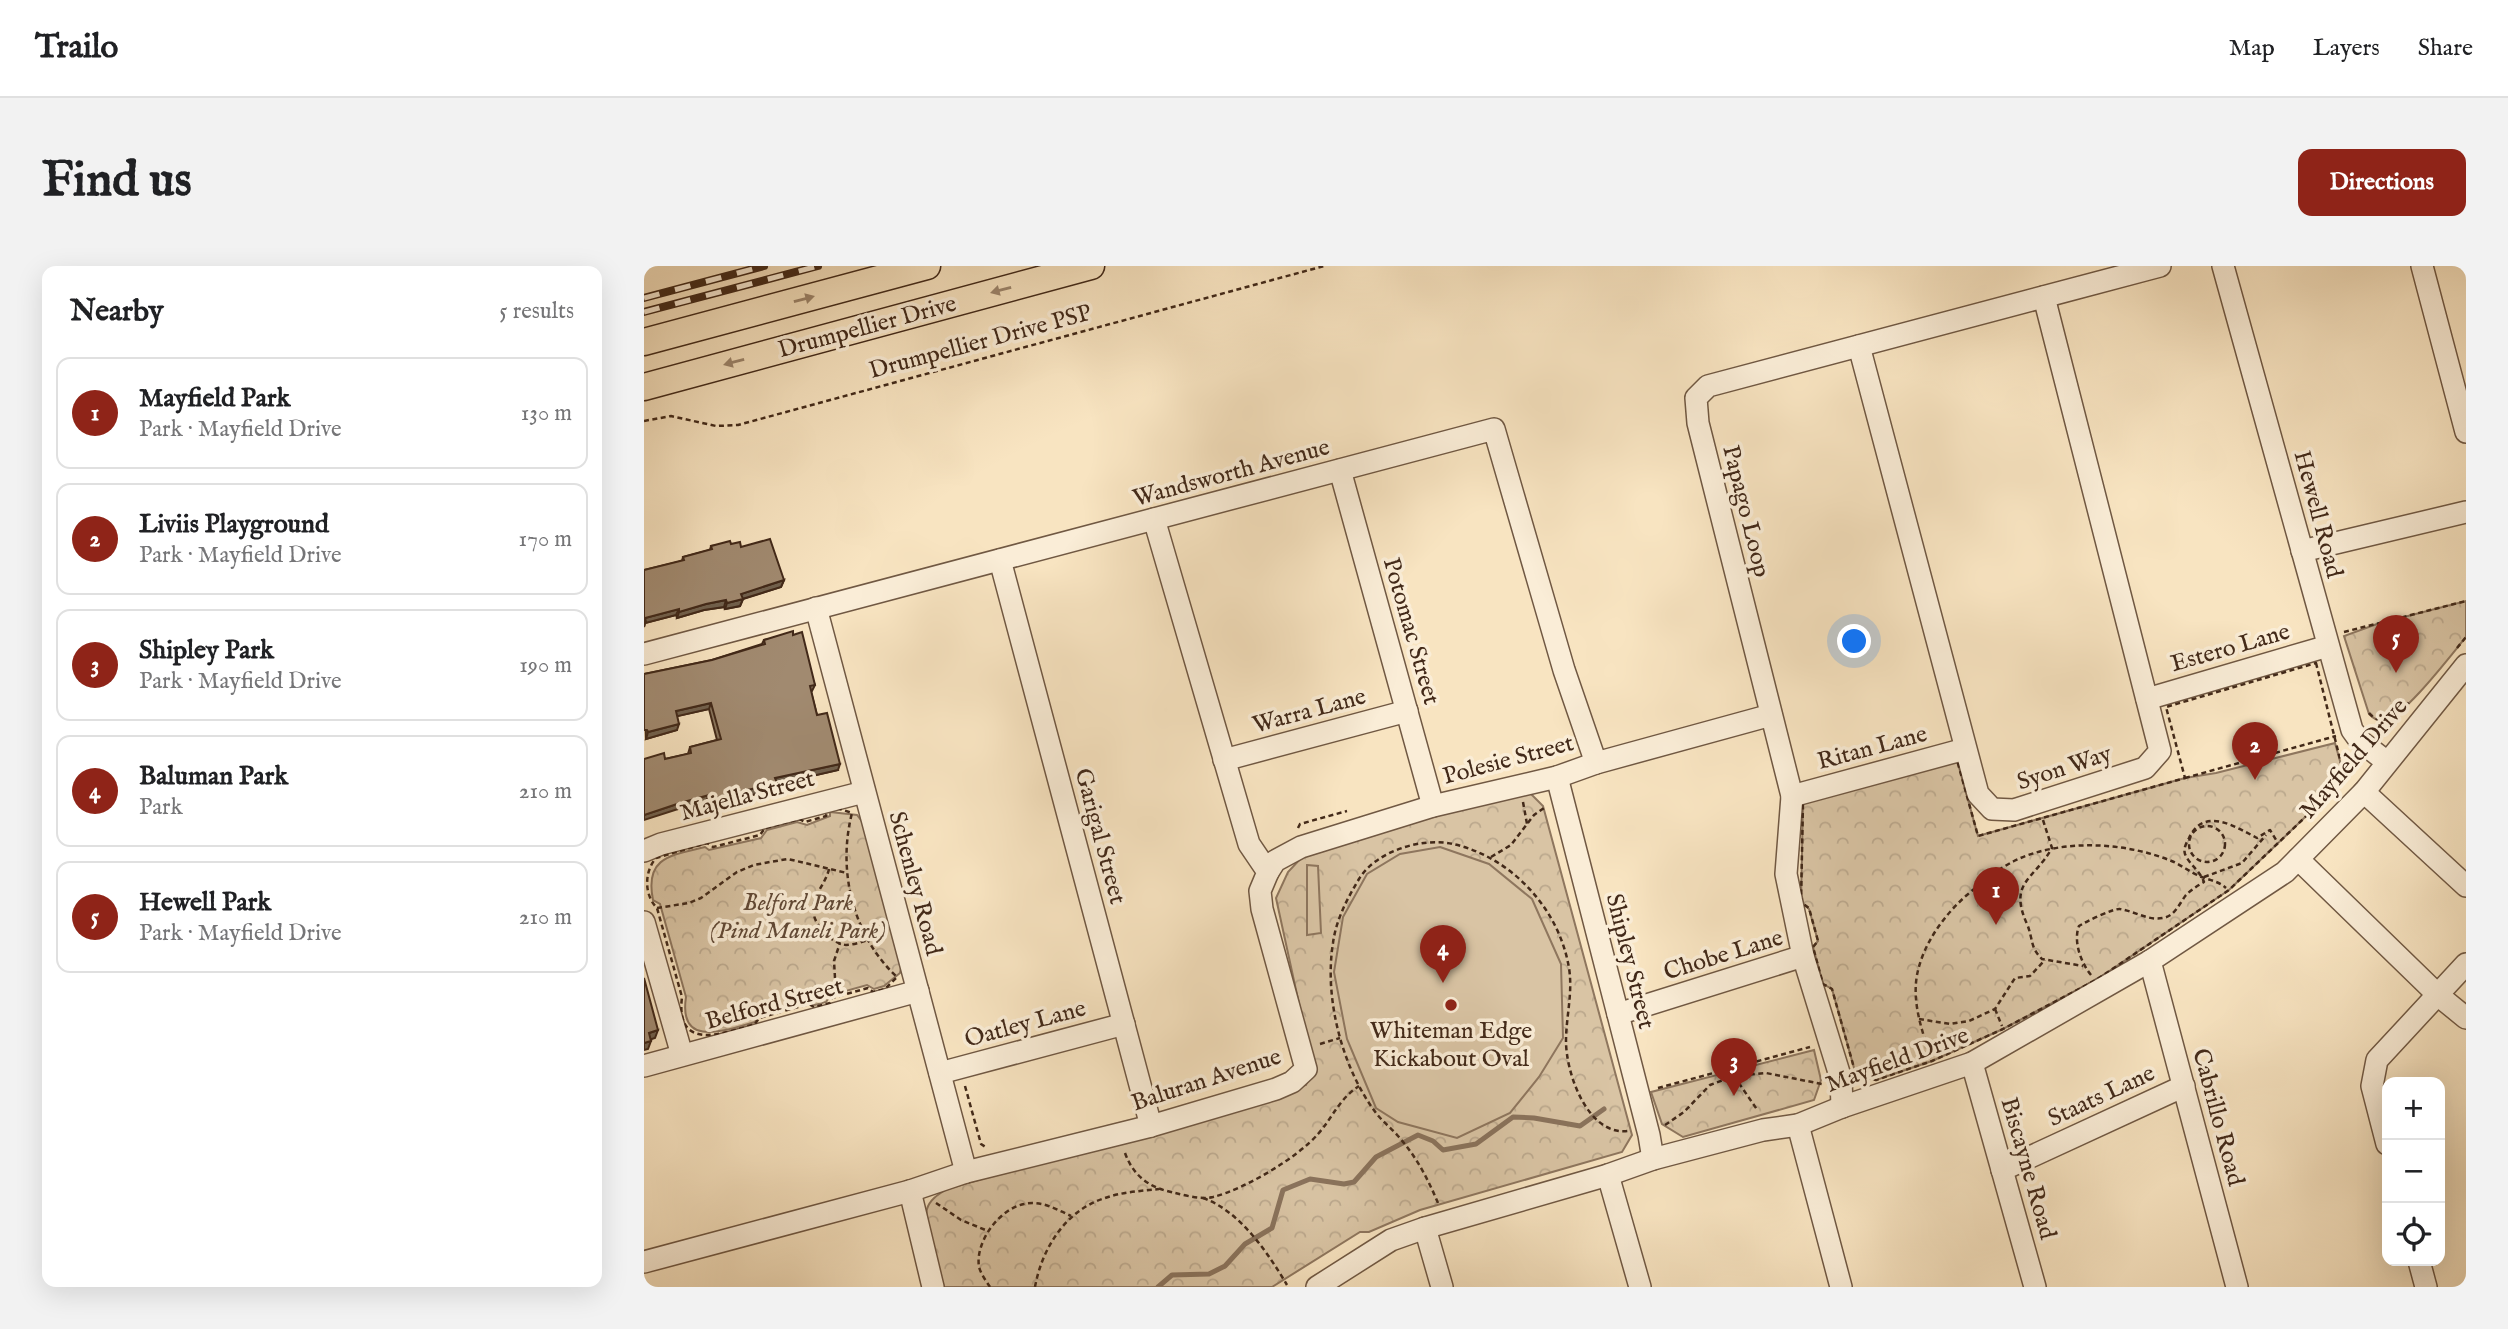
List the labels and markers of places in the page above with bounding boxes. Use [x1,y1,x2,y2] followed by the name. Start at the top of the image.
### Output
[2373,615,2419,673] pin: 5
[2232,722,2278,780] pin: 2
[1973,867,2019,925] pin: 1
[1420,925,1466,983] pin: 4
[1443,997,1459,1013] marker: Whiteman Edge Kickabout Oval
[1370,1016,1532,1075] place label: Whiteman Edge Kickabout Oval
[1711,1038,1757,1096] pin: 3

